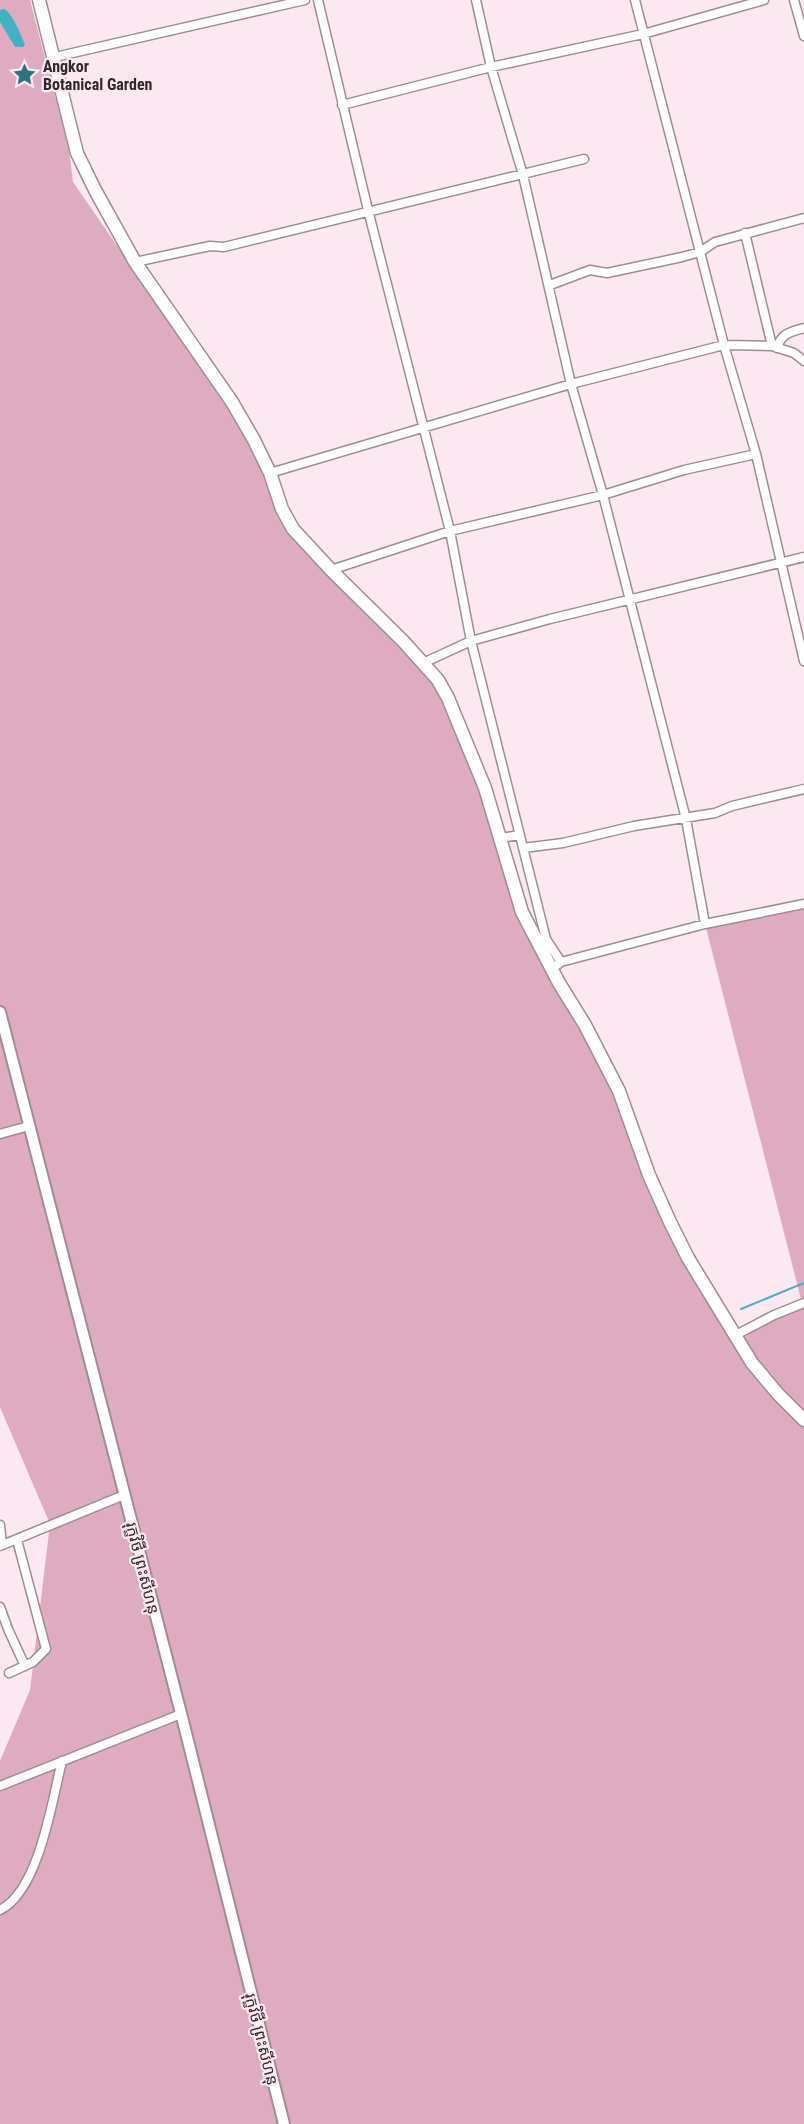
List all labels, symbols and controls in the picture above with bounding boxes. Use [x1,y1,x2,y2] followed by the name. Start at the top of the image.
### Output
[43,57,153,94] place label: Angkor Botanical Garden
[12,62,38,88] place icon: Angkor Botanical Garden
[120,1520,165,1617] street label: រុក្ខវិថី ព្រះសីហនុ
[239,1991,284,2088] street label: រុក្ខវិថី ព្រះសីហនុ

